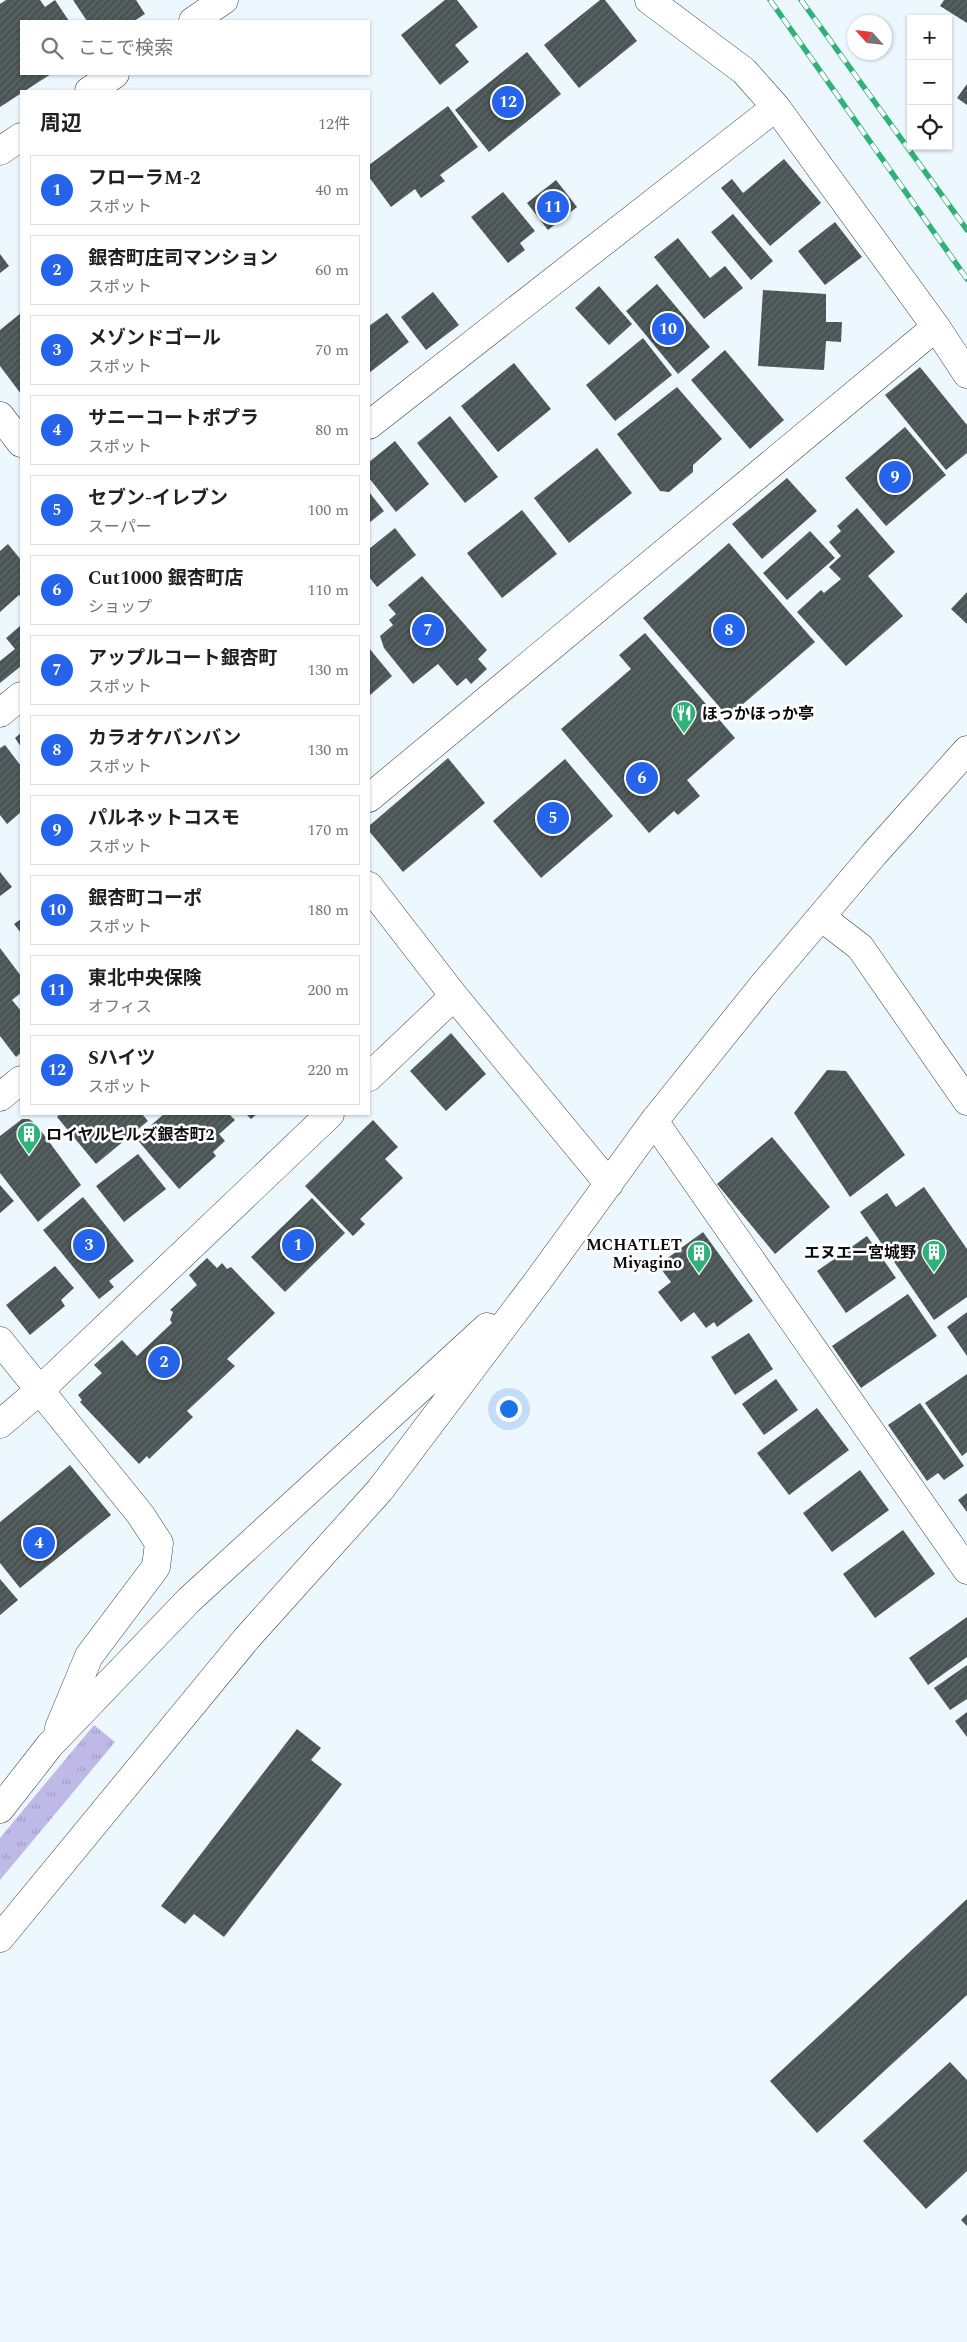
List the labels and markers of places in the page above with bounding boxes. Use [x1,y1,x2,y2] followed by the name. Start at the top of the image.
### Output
[492,83,524,121] pin: 12
[537,188,569,226] pin: 11
[652,310,684,348] pin: 10
[879,458,911,496] pin: 9
[412,611,444,649] pin: 7
[713,611,745,649] pin: 8
[671,700,697,734] restaurant icon: ほっかほっか亭
[702,702,814,726] place label: ほっかほっか亭
[626,759,658,797] pin: 6
[537,799,569,837] pin: 5
[16,1121,42,1155] building icon: ロイヤルヒルズ銀杏町2
[46,1123,215,1147] place label: ロイヤルヒルズ銀杏町2
[73,1226,105,1264] pin: 3
[282,1226,314,1264] pin: 1
[586,1233,682,1275] place label: MCHATLET Miyagino
[921,1239,947,1273] building icon: エヌエー宮城野
[686,1240,712,1274] building icon: MCHATLET Miyagino
[804,1241,916,1265] place label: エヌエー宮城野
[148,1343,180,1381] pin: 2
[23,1524,55,1562] pin: 4

